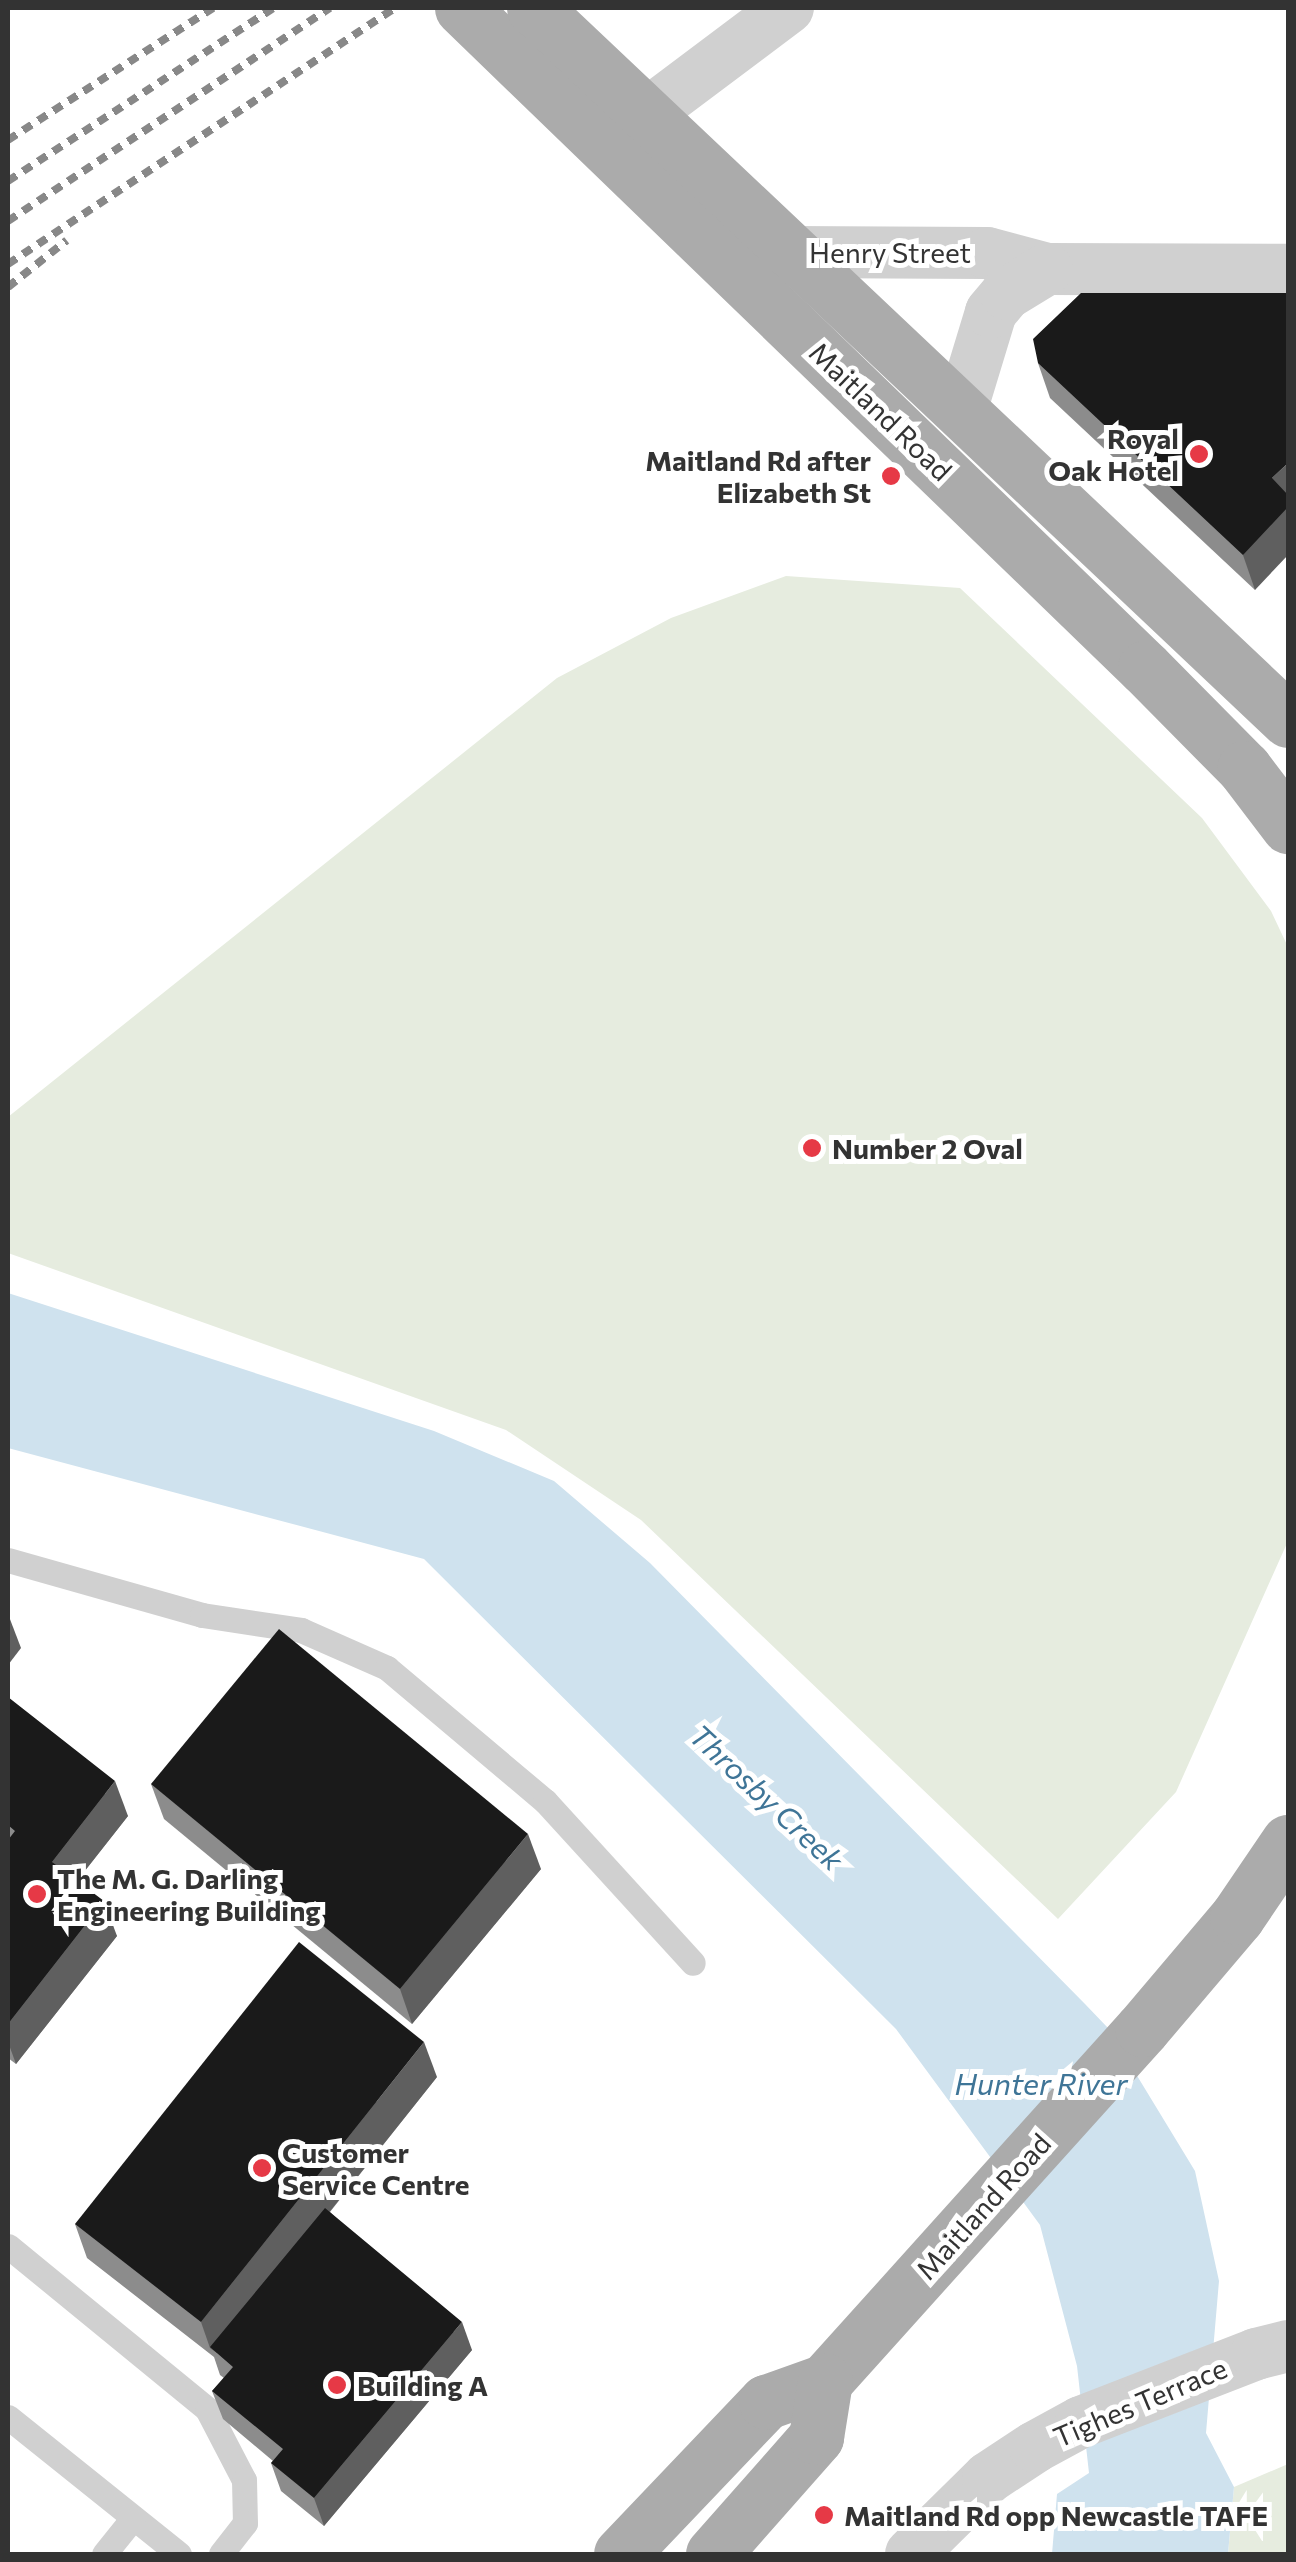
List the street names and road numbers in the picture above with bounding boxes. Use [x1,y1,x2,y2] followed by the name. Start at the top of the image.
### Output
[809,235,971,269] street label: Henry Street
[803,335,959,487] street label: Maitland Road
[909,2126,1057,2286] street label: Maitland Road
[1048,2350,1232,2454] street label: Tighes Terrace

